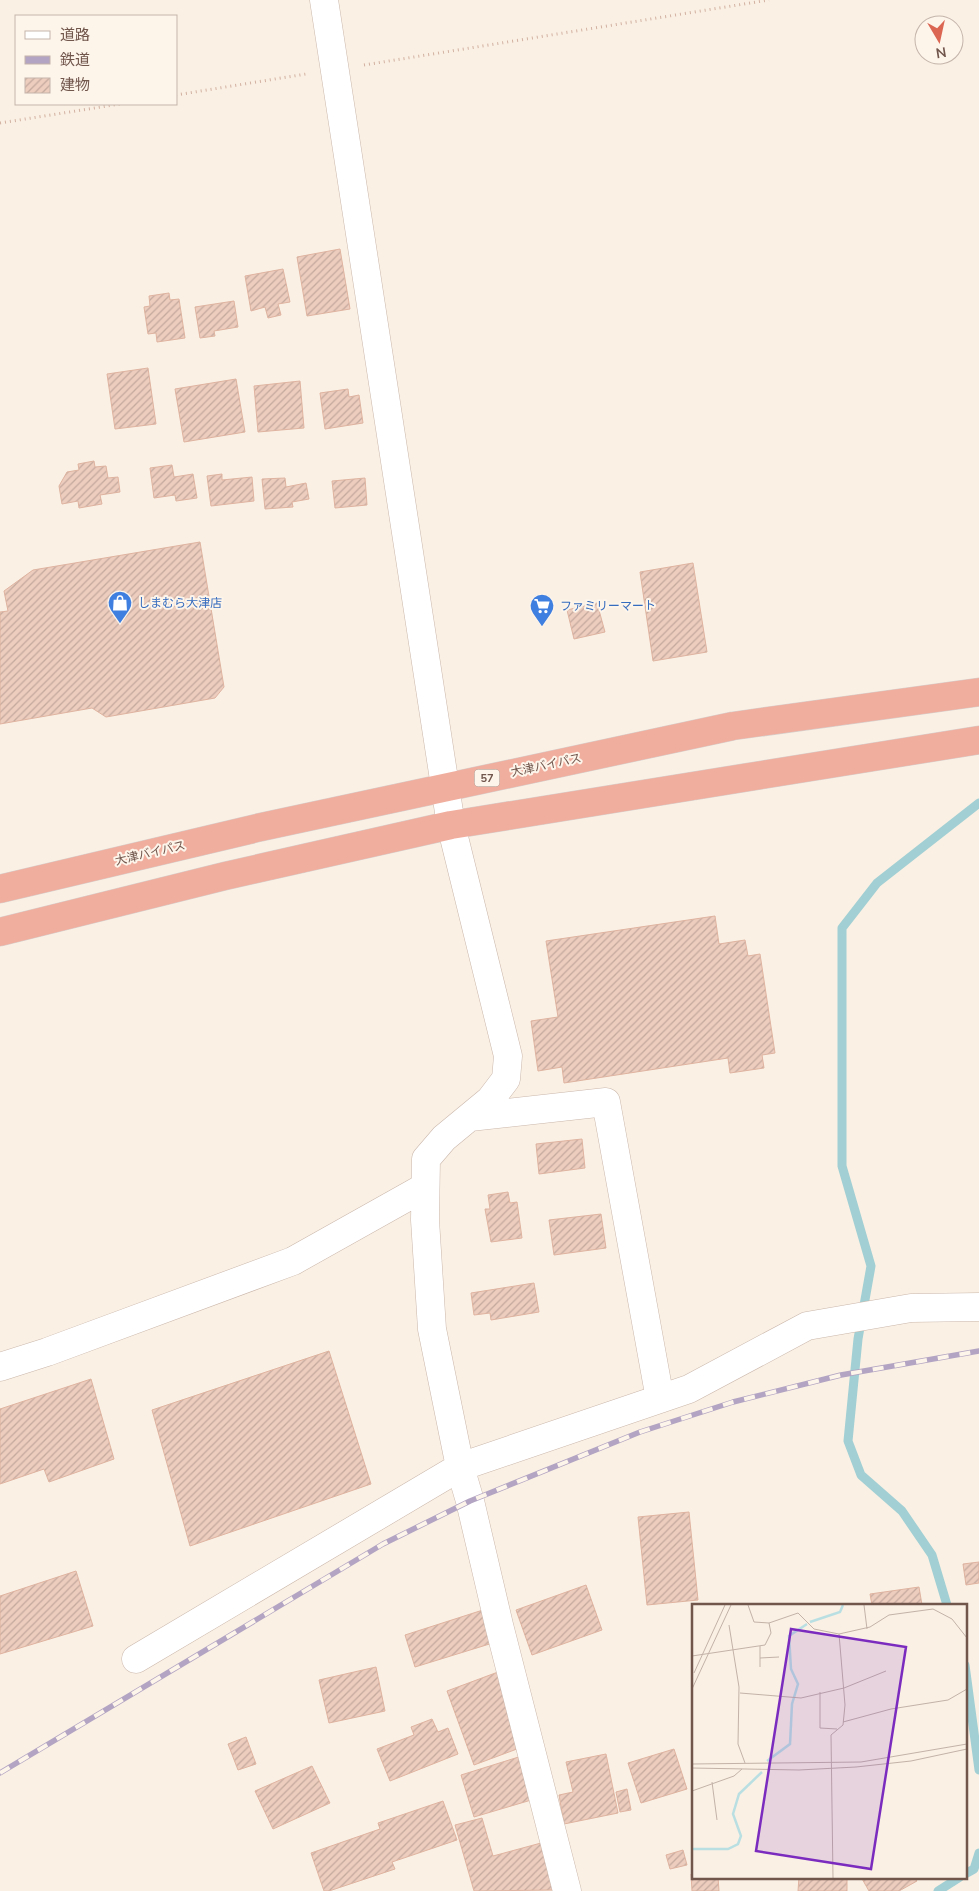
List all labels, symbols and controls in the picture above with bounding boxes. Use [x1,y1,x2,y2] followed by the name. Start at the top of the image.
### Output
[15,15,178,105] legend
[914,15,964,65] north arrow
[60,25,90,45] text: 道路
[934,42,948,63] text: N
[60,50,90,70] text: 鉄道
[60,75,90,95] text: 建物
[107,590,133,624] shop icon: しまむら大津店
[529,593,555,627] supermarket icon: ファミリーマート
[138,595,222,611] place label: しまむら大津店
[560,598,656,614] place label: ファミリーマート
[509,750,583,780] street label: 大津バイパス
[474,770,500,786] road number: 57
[113,837,187,869] street label: 大津バイパス
[692,1604,966,1878] inset map

